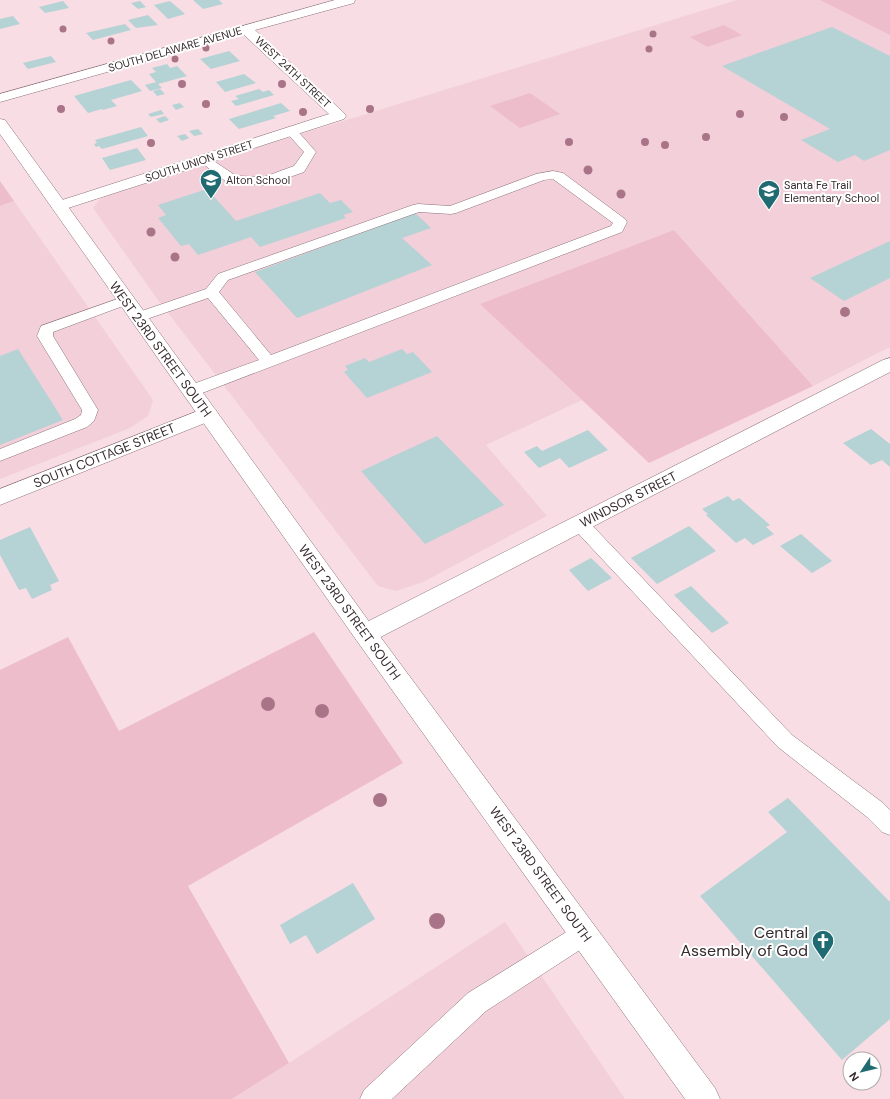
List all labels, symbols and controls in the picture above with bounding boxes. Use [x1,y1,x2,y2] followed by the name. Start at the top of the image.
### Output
[107,23,243,75] street label: SOUTH DELAWARE AVENUE
[252,33,334,111] street label: WEST 24TH STREET
[143,137,255,185] street label: SOUTH UNION STREET
[198,167,224,200] school or university icon: Alton School
[226,173,290,187] place label: Alton School
[756,178,782,211] school or university icon: Santa Fe Trail Elementary School
[784,178,879,205] place label: Santa Fe Trail Elementary School
[106,278,215,420] street label: WEST 23RD STREET SOUTH
[31,419,178,492] street label: SOUTH COTTAGE STREET
[577,468,680,531] street label: WINDSOR STREET
[295,541,404,683] street label: WEST 23RD STREET SOUTH
[486,803,595,945] street label: WEST 23RD STREET SOUTH
[680,922,808,961] place label: Central Assembly of God
[810,928,836,961] church icon: Central Assembly of God
[842,1051,882,1091] north arrow
[846,1069,862,1084] text: N

